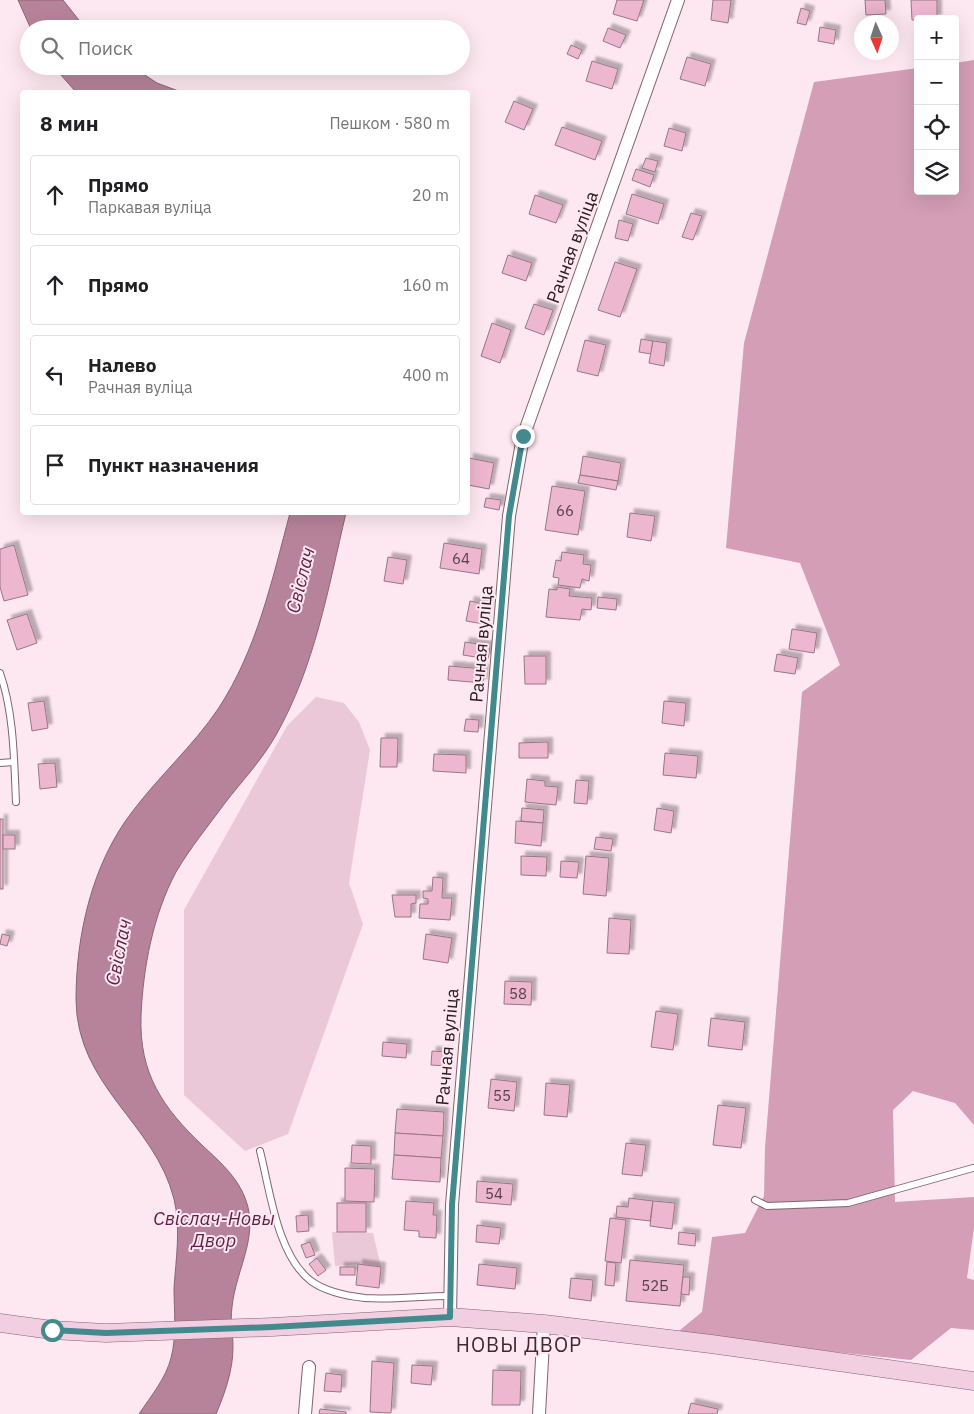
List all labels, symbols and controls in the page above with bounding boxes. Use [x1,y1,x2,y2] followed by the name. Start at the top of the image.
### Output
[854,15,899,60] north arrow
[914,15,959,195] map controls
[914,15,959,60] button: +
[20,20,470,75] search box
[38,34,66,62] icon: search
[78,36,133,60] text: Поиск
[914,60,959,105] button: −
[914,105,959,150] button: locate
[40,109,99,137] text: 8 мин
[329,113,450,133] text: Пешком · 580 m
[914,150,959,195] button: layers
[88,173,149,197] text: Прямо
[41,181,69,209] icon: ahead
[412,185,449,205] text: 20 m
[541,187,603,306] street label: Рачная вуліца
[88,197,212,217] text: Паркавая вуліца
[41,271,69,299] icon: ahead
[88,273,149,297] text: Прямо
[402,275,449,295] text: 160 m
[88,353,157,377] text: Налево
[41,361,69,389] icon: left
[402,365,449,385] text: 400 m
[88,377,193,397] text: Рачная вуліца
[512,425,535,448] route end
[41,451,69,479] icon: arrive
[88,453,259,477] text: Пункт назначения
[556,501,574,520] house number: 66
[280,544,320,616] water label: Свіслач
[452,549,470,568] house number: 64
[464,584,498,704] street label: Рачная вуліца
[100,917,136,987] water label: Свіслач
[509,984,527,1003] house number: 58
[430,987,464,1107] street label: Рачная вуліца
[493,1086,511,1105] house number: 55
[485,1184,503,1203] house number: 54
[153,1206,275,1252] water label: Свіслач-Новы Двор
[641,1276,669,1295] house number: 52Б
[41,1319,64,1342] route start
[456,1331,582,1358] district label: НОВЫ ДВОР

